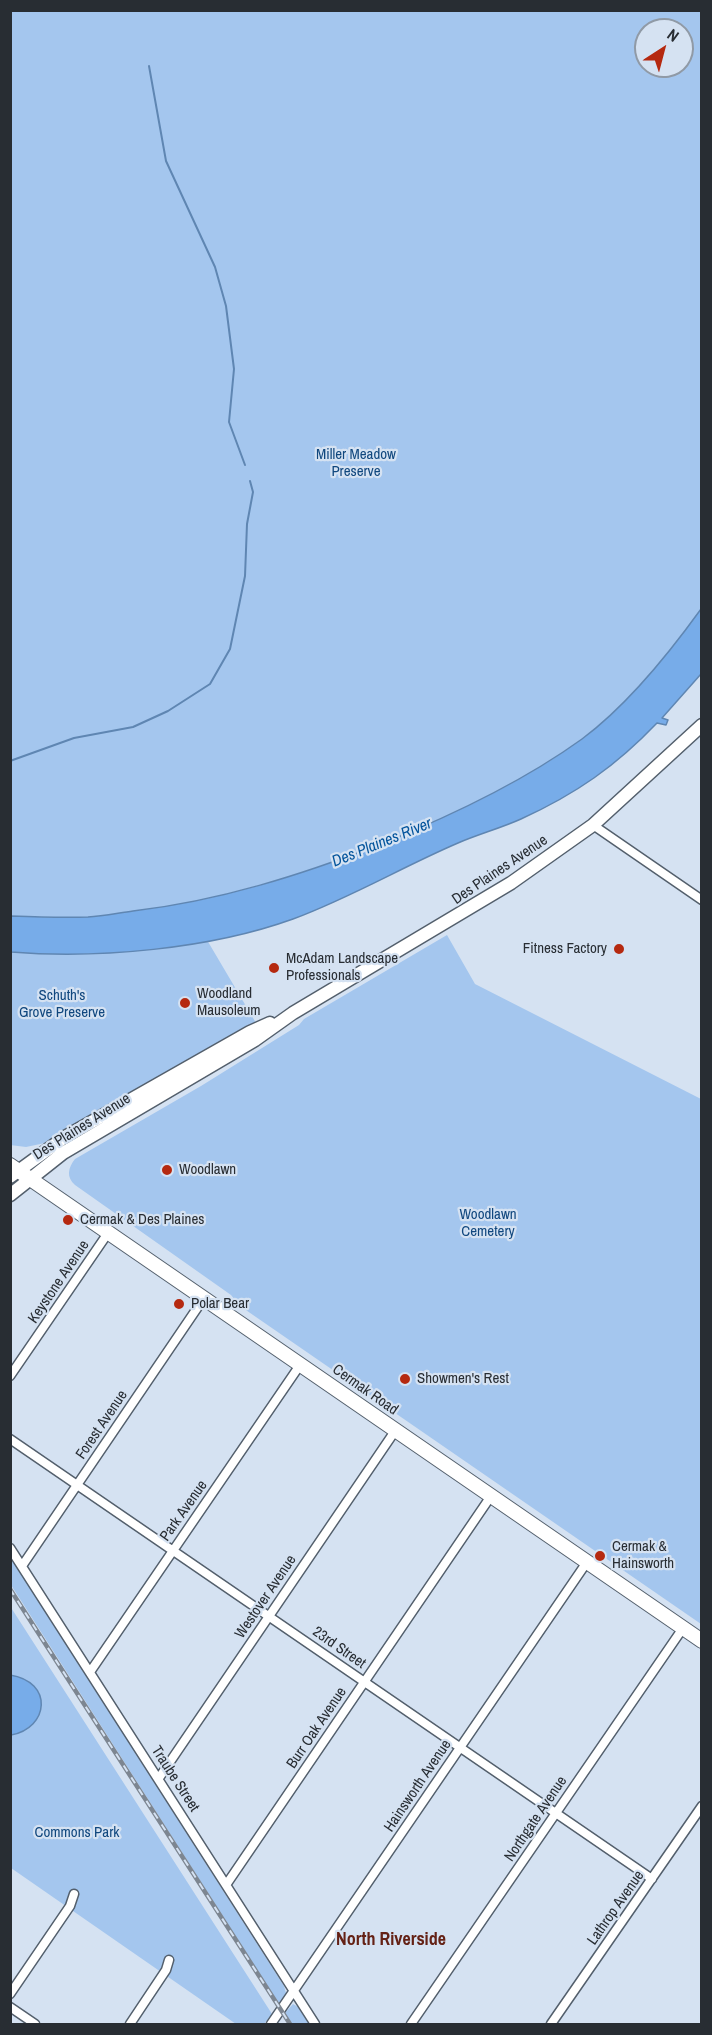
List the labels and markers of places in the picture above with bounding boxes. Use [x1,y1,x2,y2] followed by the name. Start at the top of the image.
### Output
[523,940,607,958] place label: Fitness Factory
[612,942,626,956] marker: Fitness Factory
[286,950,398,985] place label: McAdam Landscape Professionals
[267,961,281,975] marker: McAdam Landscape Professionals
[197,985,261,1020] place label: Woodland Mausoleum
[178,996,192,1010] marker: Woodland Mausoleum
[179,1161,236,1179] place label: Woodlawn
[160,1163,174,1177] marker: Woodlawn
[80,1211,204,1229] place label: Cermak & Des Plaines
[61,1213,75,1227] marker: Cermak & Des Plaines
[191,1295,249,1313] place label: Polar Bear
[172,1297,186,1311] marker: Polar Bear
[417,1370,509,1388] place label: Showmen's Rest
[398,1372,412,1386] marker: Showmen's Rest
[612,1538,674,1573] place label: Cermak & Hainsworth
[593,1549,607,1563] marker: Cermak & Hainsworth

